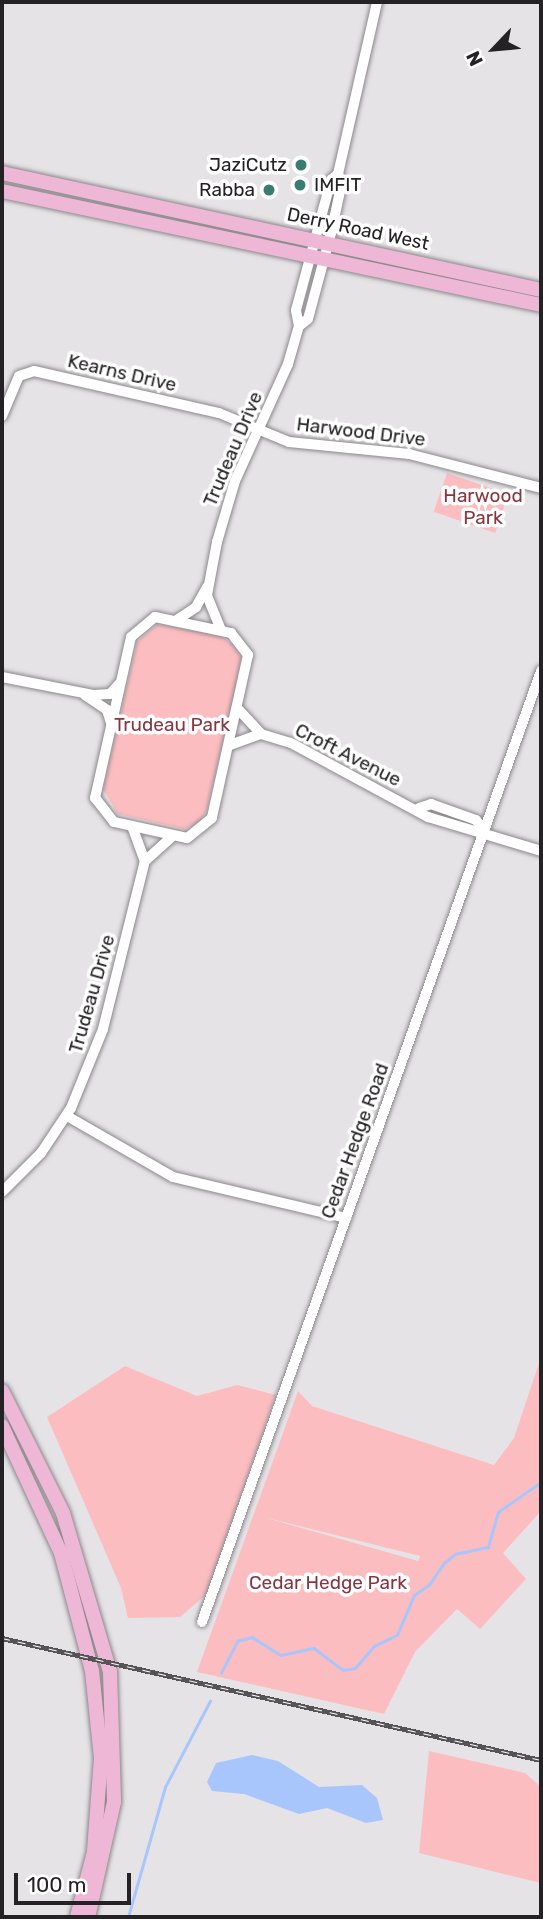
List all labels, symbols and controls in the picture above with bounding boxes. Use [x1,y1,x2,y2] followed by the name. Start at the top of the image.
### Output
[459,14,529,84] north arrow
[461,47,488,70] text: N
[209,154,287,176] place label: JaziCutz
[293,157,309,173] marker: JaziCutz
[314,174,362,196] place label: IMFIT
[292,177,308,193] marker: IMFIT
[199,179,255,201] place label: Rabba
[261,182,277,198] marker: Rabba
[284,203,432,255] street label: Derry Road West
[65,349,179,397] street label: Kearns Drive
[199,388,267,510] street label: Trudeau Drive
[295,413,427,451] street label: Harwood Drive
[443,485,523,529] park label: Harwood Park
[114,714,230,736] park label: Trudeau Park
[291,718,405,792] street label: Croft Avenue
[64,932,120,1056] street label: Trudeau Drive
[316,1060,394,1222] street label: Cedar Hedge Road
[249,1572,407,1594] park label: Cedar Hedge Park
[18,1860,135,1904] scale bar
[27,1872,86,1897] text: 100 m

